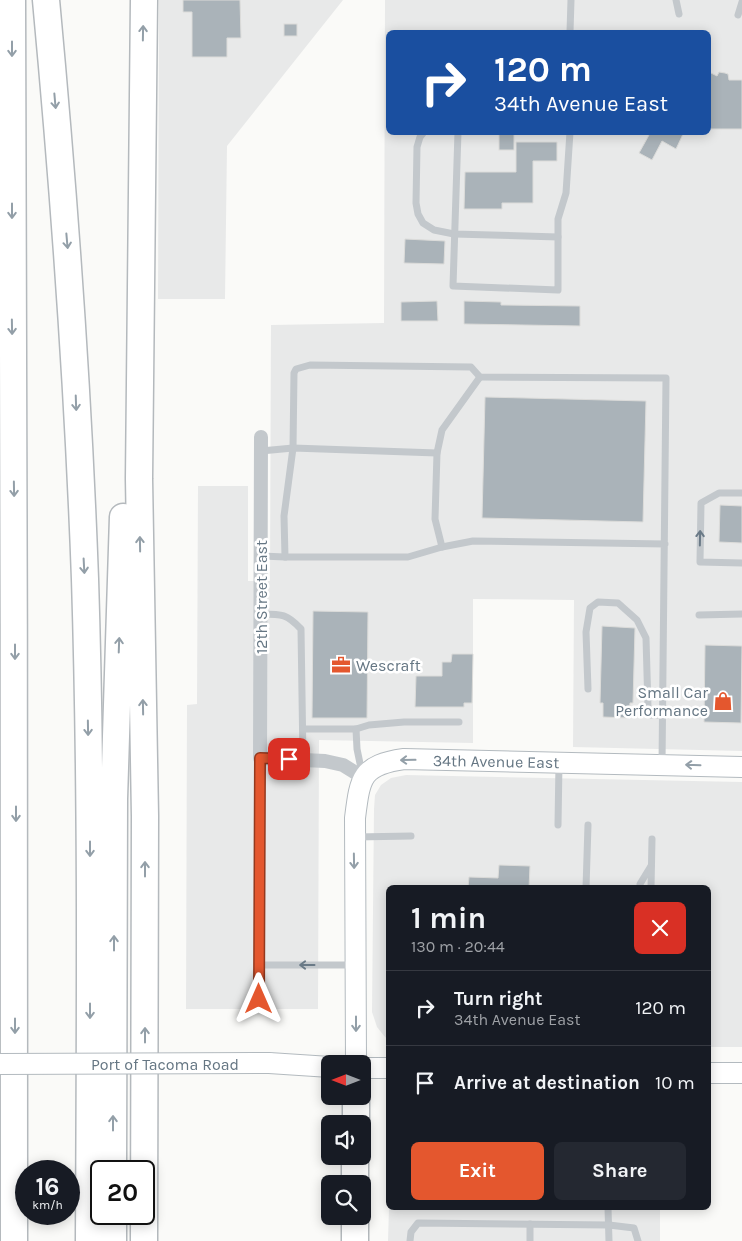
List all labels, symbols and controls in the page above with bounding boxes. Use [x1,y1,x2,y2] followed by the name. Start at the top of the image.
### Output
[138,26,148,42] one-way arrow
[7,40,17,56] one-way arrow
[494,49,592,90] text: 120 m
[411,50,476,115] icon: right
[494,91,668,117] text: 34th Avenue East
[50,93,60,109] one-way arrow
[7,202,17,219] one-way arrow
[62,233,71,249] one-way arrow
[7,318,17,334] one-way arrow
[71,395,81,411] one-way arrow
[9,480,19,497] one-way arrow
[696,530,705,546] one-way arrow
[135,537,145,553] one-way arrow
[252,540,271,654] street label: 12th Street East
[80,557,89,573] one-way arrow
[114,638,123,654] one-way arrow
[10,643,20,659] one-way arrow
[330,654,352,676] office icon: Wescraft
[356,656,421,675] place label: Wescraft
[615,683,708,720] place label: Small Car Performance
[712,690,734,712] shop icon: Small Car Performance
[138,699,148,716] one-way arrow
[83,720,93,736] one-way arrow
[268,738,310,780] pin
[275,745,303,773] icon: arrive
[433,751,559,772] street label: 34th Avenue East
[401,755,417,764] one-way arrow
[686,760,702,770] one-way arrow
[11,806,21,822] one-way arrow
[85,840,95,856] one-way arrow
[350,853,359,869] one-way arrow
[140,862,150,878] one-way arrow
[411,900,486,936] text: 1 min
[634,902,686,954] button: close
[109,935,119,951] one-way arrow
[411,937,505,956] text: 130 m · 20:44
[300,960,316,970] one-way arrow
[232,972,284,1024] position arrow
[454,988,543,1010] text: Turn right
[411,994,439,1022] icon: right
[635,997,686,1019] text: 120 m
[85,1002,95,1019] one-way arrow
[454,1010,581,1029] text: 34th Avenue East
[351,1015,361,1031] one-way arrow
[10,1017,20,1033] one-way arrow
[140,1027,150,1044] one-way arrow
[91,1055,239,1074] street label: Port of Tacoma Road
[321,1055,371,1105] north arrow
[321,1055,371,1225] map controls
[411,1069,439,1097] icon: arrive
[454,1072,640,1094] text: Arrive at destination
[655,1072,695,1094] text: 10 m
[108,1115,118,1131] one-way arrow
[321,1115,371,1165] button: sound
[411,1142,544,1200] button: Exit
[554,1142,686,1200] button: Share
[90,1160,155,1225] speed limit sign: 20
[35,1172,60,1201] text: 16
[321,1175,371,1225] button: search
[32,1198,63,1212] text: km/h

